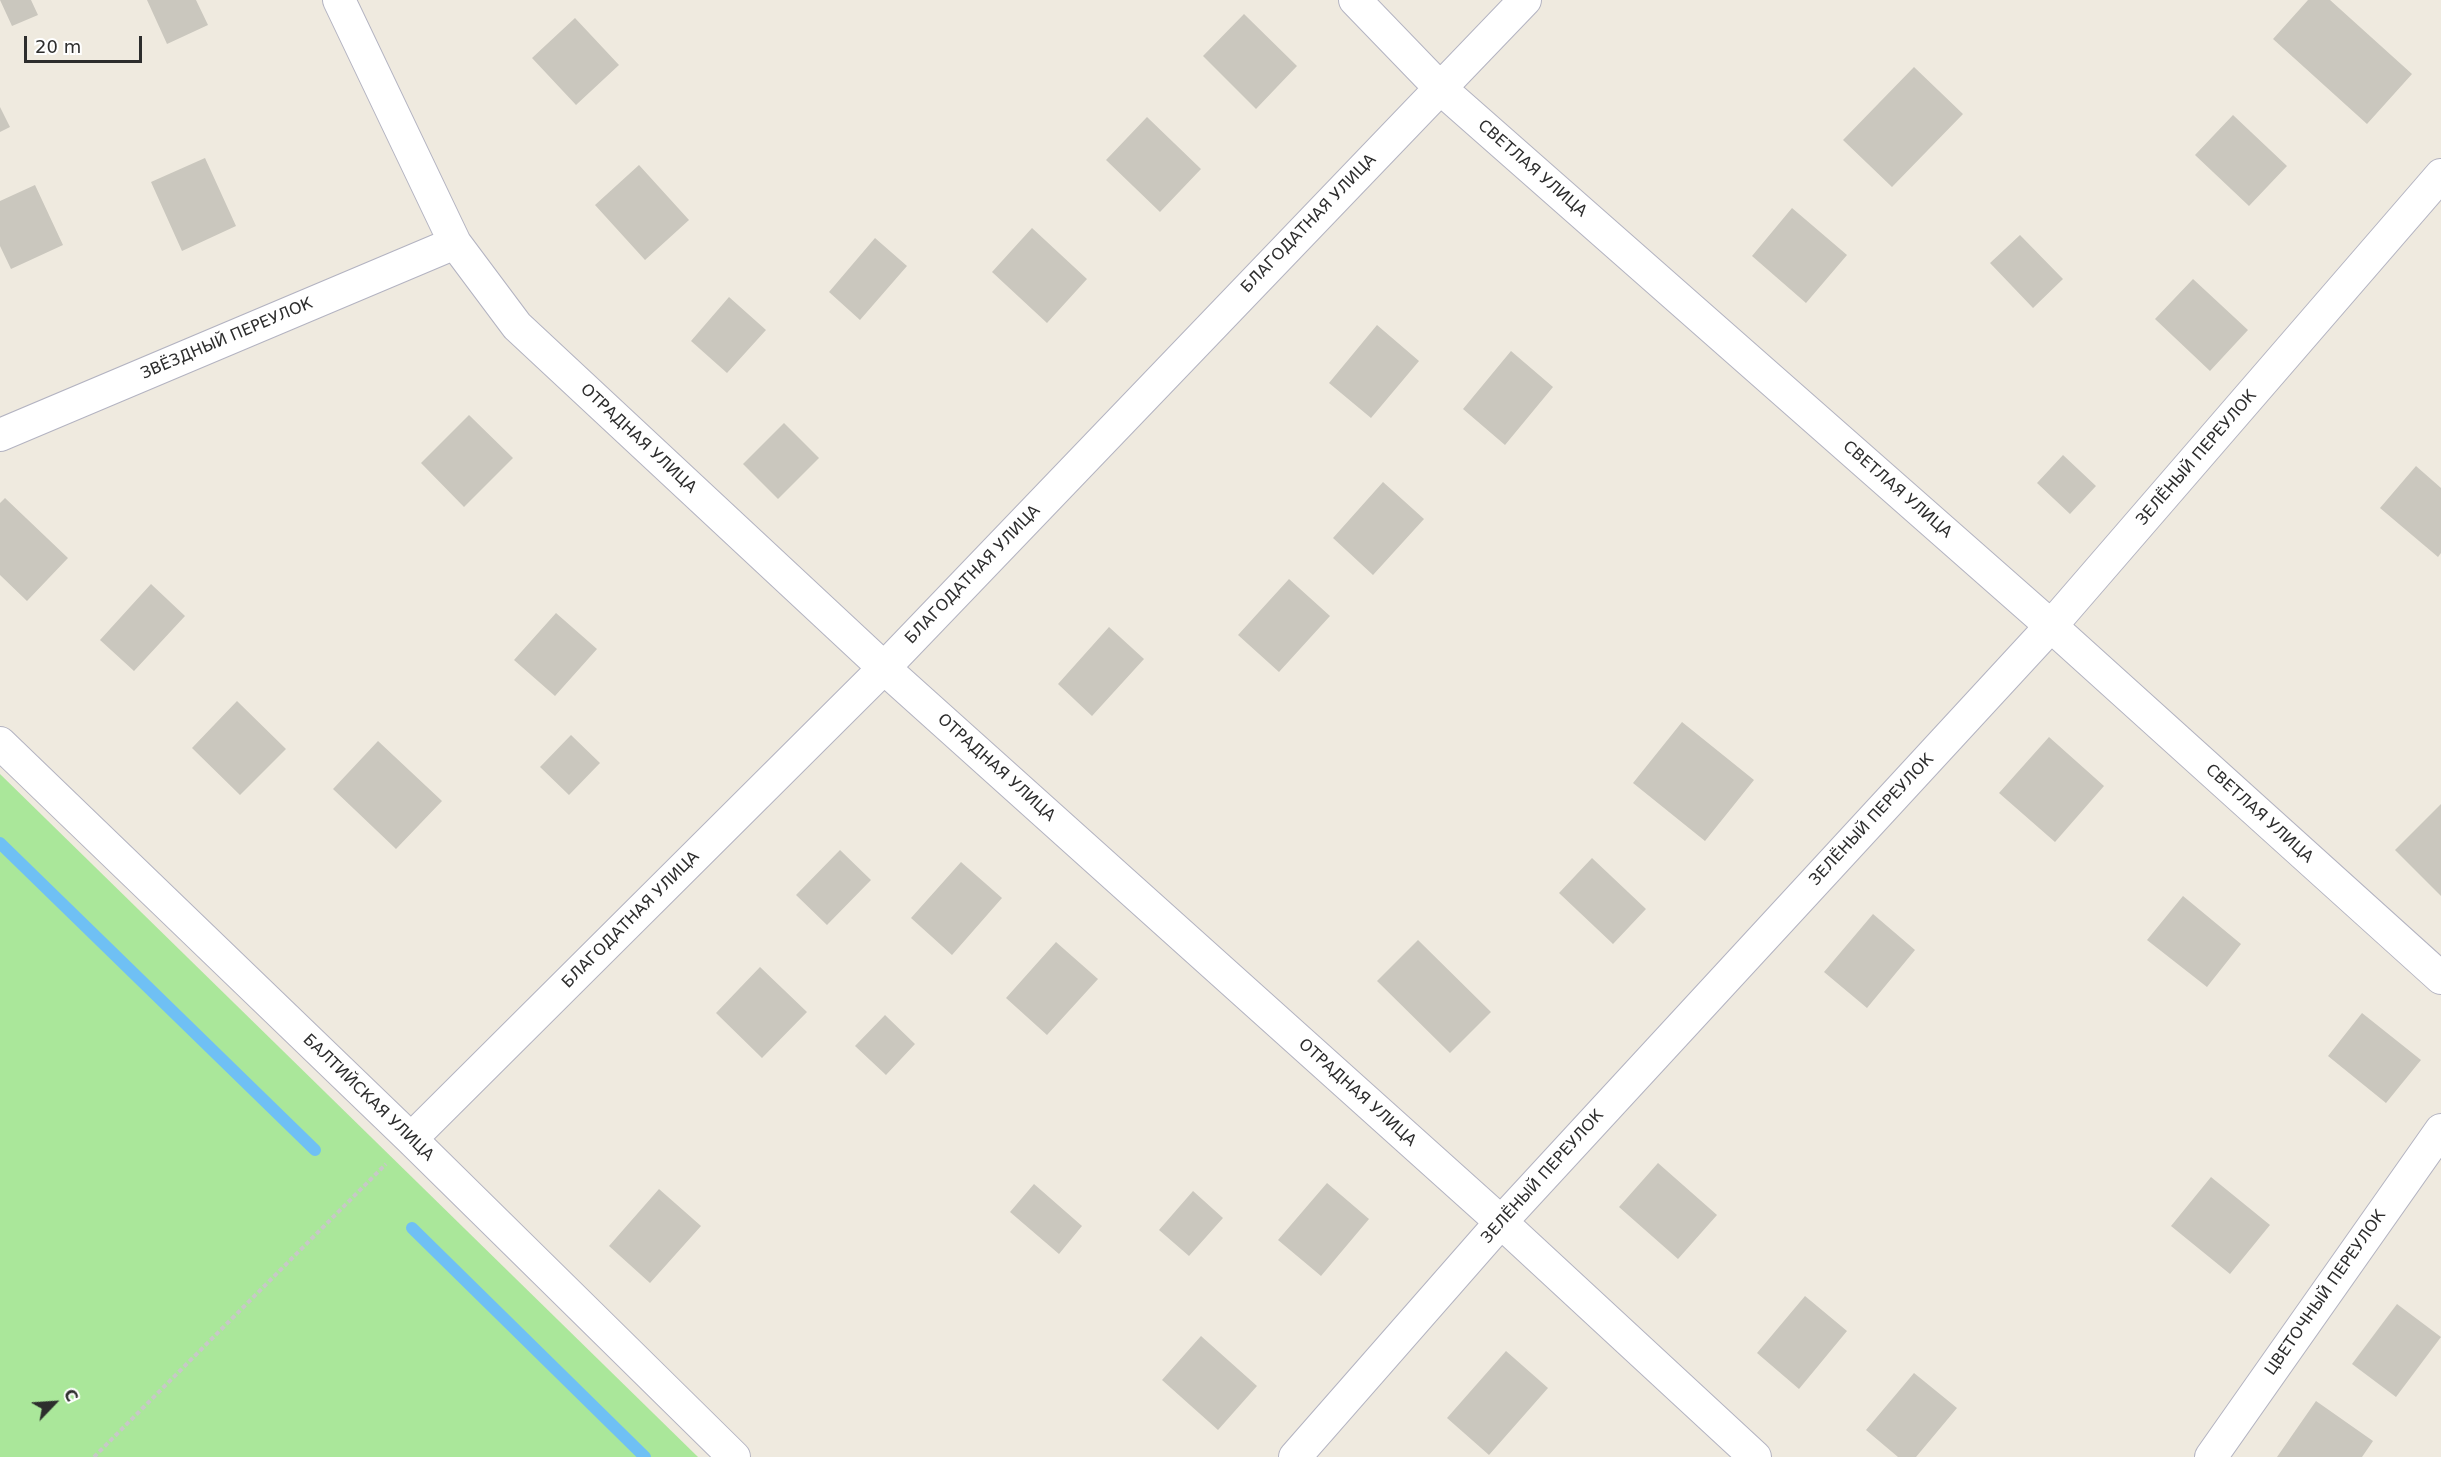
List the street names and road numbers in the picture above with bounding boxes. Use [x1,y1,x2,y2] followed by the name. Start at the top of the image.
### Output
[1474,116,1590,222] street label: СВЕТЛАЯ УЛИЦА
[1238,150,1380,298] street label: БЛАГОДАТНАЯ УЛИЦА
[138,294,316,384] street label: ЗВЁЗДНЫЙ ПЕРЕУЛОК
[576,380,700,498] street label: ОТРАДНАЯ УЛИЦА
[2133,386,2261,530] street label: ЗЕЛЁНЫЙ ПЕРЕУЛОК
[1839,437,1955,543] street label: СВЕТЛАЯ УЛИЦА
[902,501,1044,649] street label: БЛАГОДАТНАЯ УЛИЦА
[933,710,1059,826] street label: ОТРАДНАЯ УЛИЦА
[1806,750,1938,890] street label: ЗЕЛЁНЫЙ ПЕРЕУЛОК
[2201,761,2317,867] street label: СВЕТЛАЯ УЛИЦА
[559,848,703,992] street label: БЛАГОДАТНАЯ УЛИЦА
[299,1030,437,1166] street label: БАЛТИЙСКАЯ УЛИЦА
[1294,1035,1420,1151] street label: ОТРАДНАЯ УЛИЦА
[1478,1106,1608,1248] street label: ЗЕЛЁНЫЙ ПЕРЕУЛОК
[2261,1207,2391,1379] street label: ЦВЕТОЧНЫЙ ПЕРЕУЛОК

